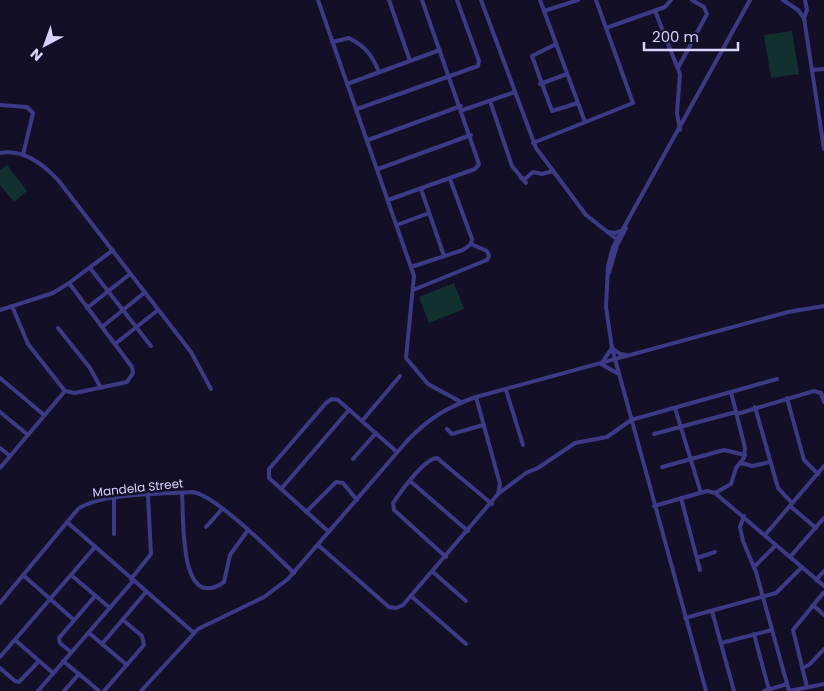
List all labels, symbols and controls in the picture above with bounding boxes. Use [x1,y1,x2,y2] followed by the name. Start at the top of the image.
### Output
[20,20,70,70] north arrow
[644,20,738,52] scale bar
[652,26,699,47] text: 200 m
[26,44,47,66] text: N
[92,474,184,501] street label: Mandela Street

